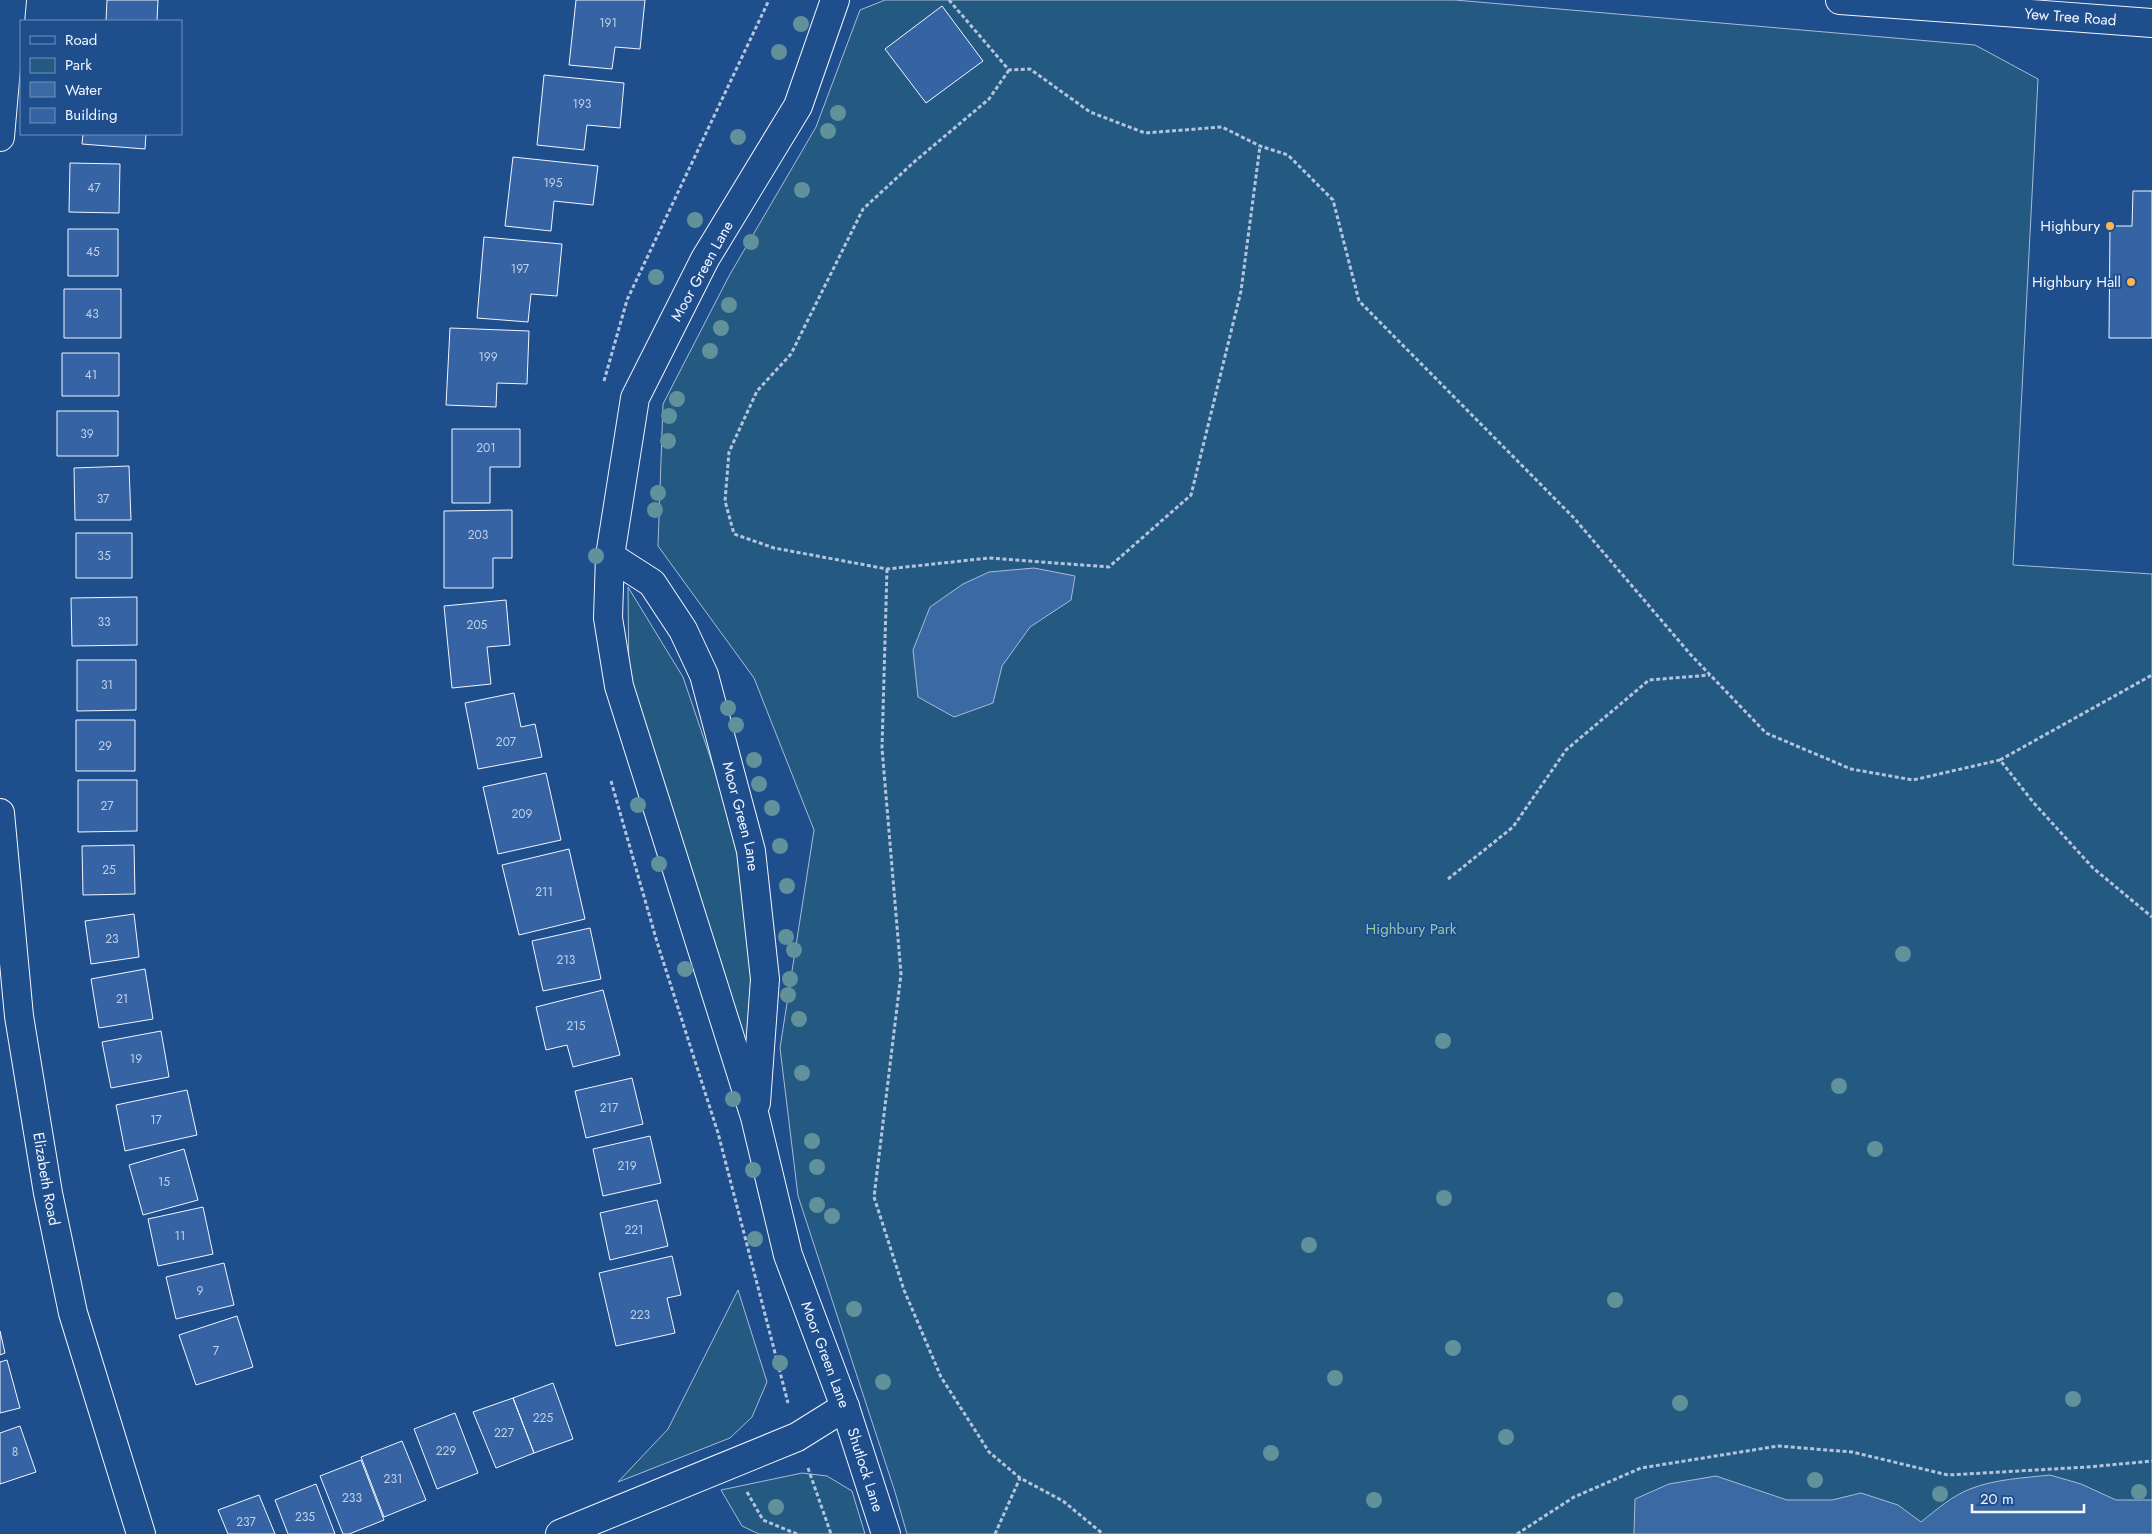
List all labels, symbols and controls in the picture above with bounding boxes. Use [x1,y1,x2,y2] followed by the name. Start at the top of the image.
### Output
[2024,3,2117,31] street label: Yew Tree Road
[599,14,617,32] house number: 191
[20,20,182,135] legend
[65,29,97,51] text: Road
[65,54,92,76] text: Park
[65,79,103,101] text: Water
[573,95,592,113] house number: 193
[65,104,117,126] text: Building
[543,174,563,192] house number: 195
[87,179,101,197] house number: 47
[2040,215,2100,237] place label: Highbury
[665,216,739,325] street label: Moor Green Lane
[2104,220,2116,232] marker: Highbury
[86,243,100,261] house number: 45
[511,260,530,278] house number: 197
[2032,271,2121,293] place label: Highbury Hall
[2125,276,2137,288] marker: Highbury Hall
[85,305,99,323] house number: 43
[478,348,498,366] house number: 199
[85,366,97,384] house number: 41
[80,425,94,443] house number: 39
[476,439,496,457] house number: 201
[97,490,110,508] house number: 37
[468,526,489,544] house number: 203
[97,547,111,565] house number: 35
[97,613,111,631] house number: 33
[467,616,488,634] house number: 205
[101,676,113,694] house number: 31
[496,733,517,751] house number: 207
[98,737,112,755] house number: 29
[717,759,764,872] street label: Moor Green Lane
[100,797,114,815] house number: 27
[512,805,533,823] house number: 209
[102,861,116,879] house number: 25
[535,883,553,901] house number: 211
[1366,918,1457,940] park label: Highbury Park
[105,930,119,948] house number: 23
[557,951,576,969] house number: 213
[116,990,128,1008] house number: 21
[567,1017,586,1035] house number: 215
[130,1050,142,1068] house number: 19
[600,1099,619,1117] house number: 217
[150,1111,163,1129] house number: 17
[27,1131,65,1228] street label: Elizabeth Road
[617,1157,637,1175] house number: 219
[158,1173,170,1191] house number: 15
[624,1221,644,1239] house number: 221
[175,1227,185,1245] house number: 11
[197,1282,204,1300] house number: 9
[795,1298,855,1411] street label: Moor Green Lane
[630,1306,651,1324] house number: 223
[213,1342,220,1360] house number: 7
[533,1409,553,1427] house number: 225
[494,1424,515,1442] house number: 227
[841,1425,889,1515] street label: Shutlock Lane
[436,1442,456,1460] house number: 229
[12,1443,18,1461] house number: 8
[384,1470,402,1488] house number: 231
[1972,1482,2084,1514] scale bar
[1980,1488,2014,1510] text: 20 m
[342,1489,362,1507] house number: 233
[295,1508,315,1526] house number: 235
[236,1513,256,1531] house number: 237

